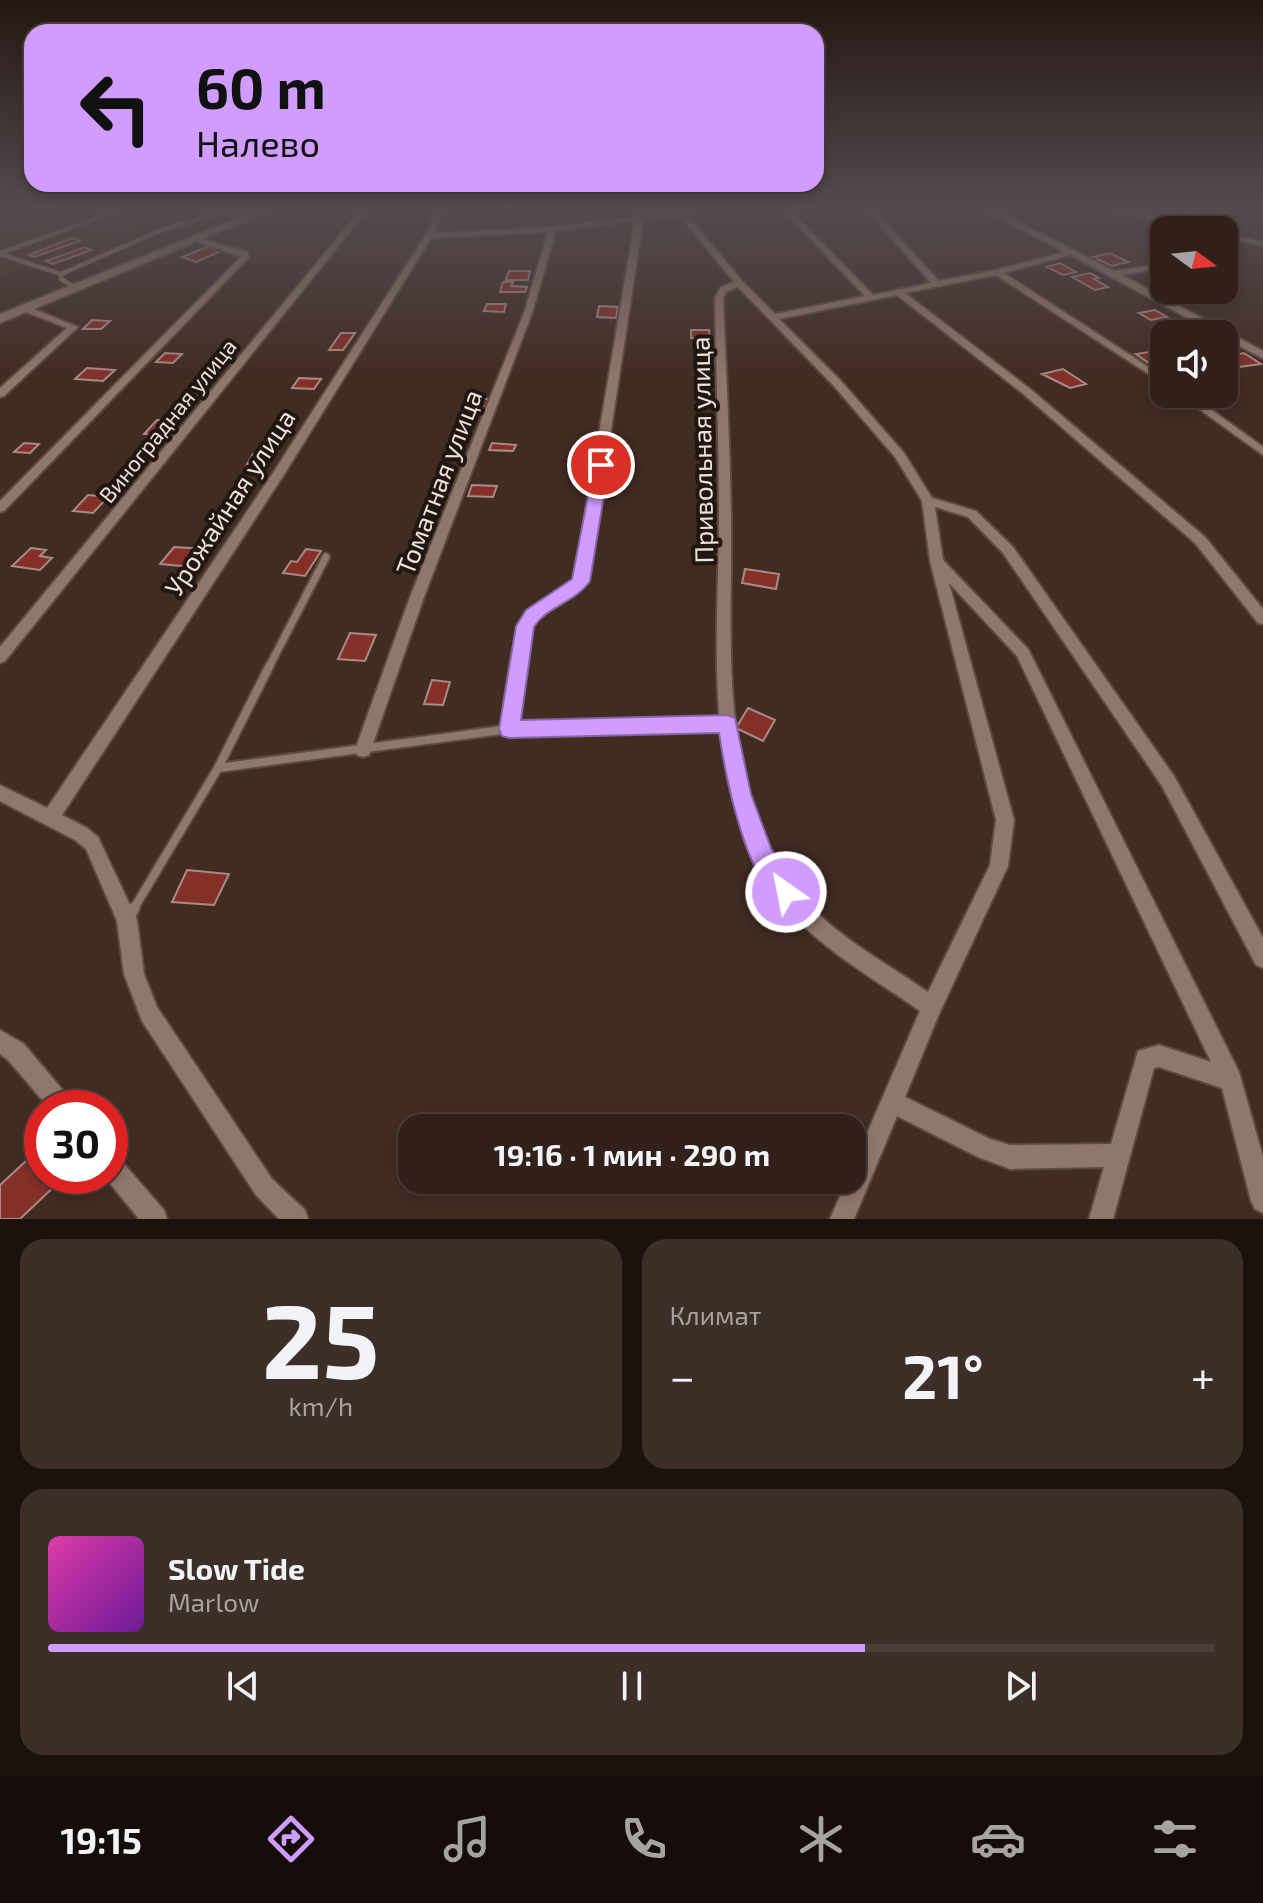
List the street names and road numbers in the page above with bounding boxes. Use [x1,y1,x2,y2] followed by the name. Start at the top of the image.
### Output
[93,333,242,508] street label: Виноградная улица
[684,336,719,564] street label: Привольная улица
[388,385,488,579] street label: Томатная улица
[157,403,302,602] street label: Урожайная улица

